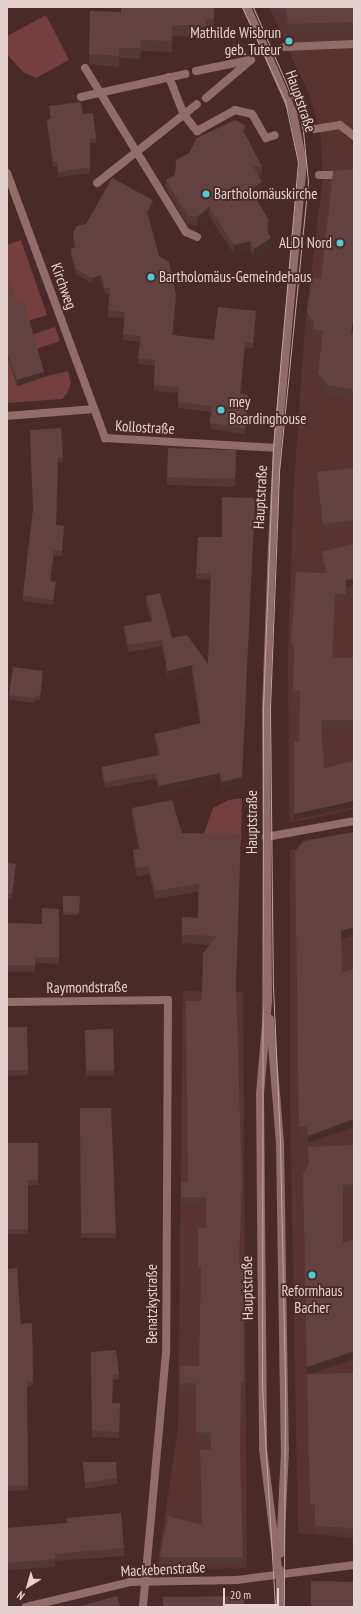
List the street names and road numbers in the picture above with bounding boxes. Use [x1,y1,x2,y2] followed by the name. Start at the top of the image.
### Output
[282,68,320,134] street label: Hauptstraße
[47,260,81,312] street label: Kirchweg
[115,416,175,438] street label: Kollostraße
[249,465,271,529] street label: Hauptstraße
[243,790,261,854] street label: Hauptstraße
[46,977,128,997] street label: Raymondstraße
[237,1256,257,1320] street label: Hauptstraße
[143,1264,161,1344] street label: Benatzkystraße
[120,1558,206,1580] street label: Mackebenstraße

